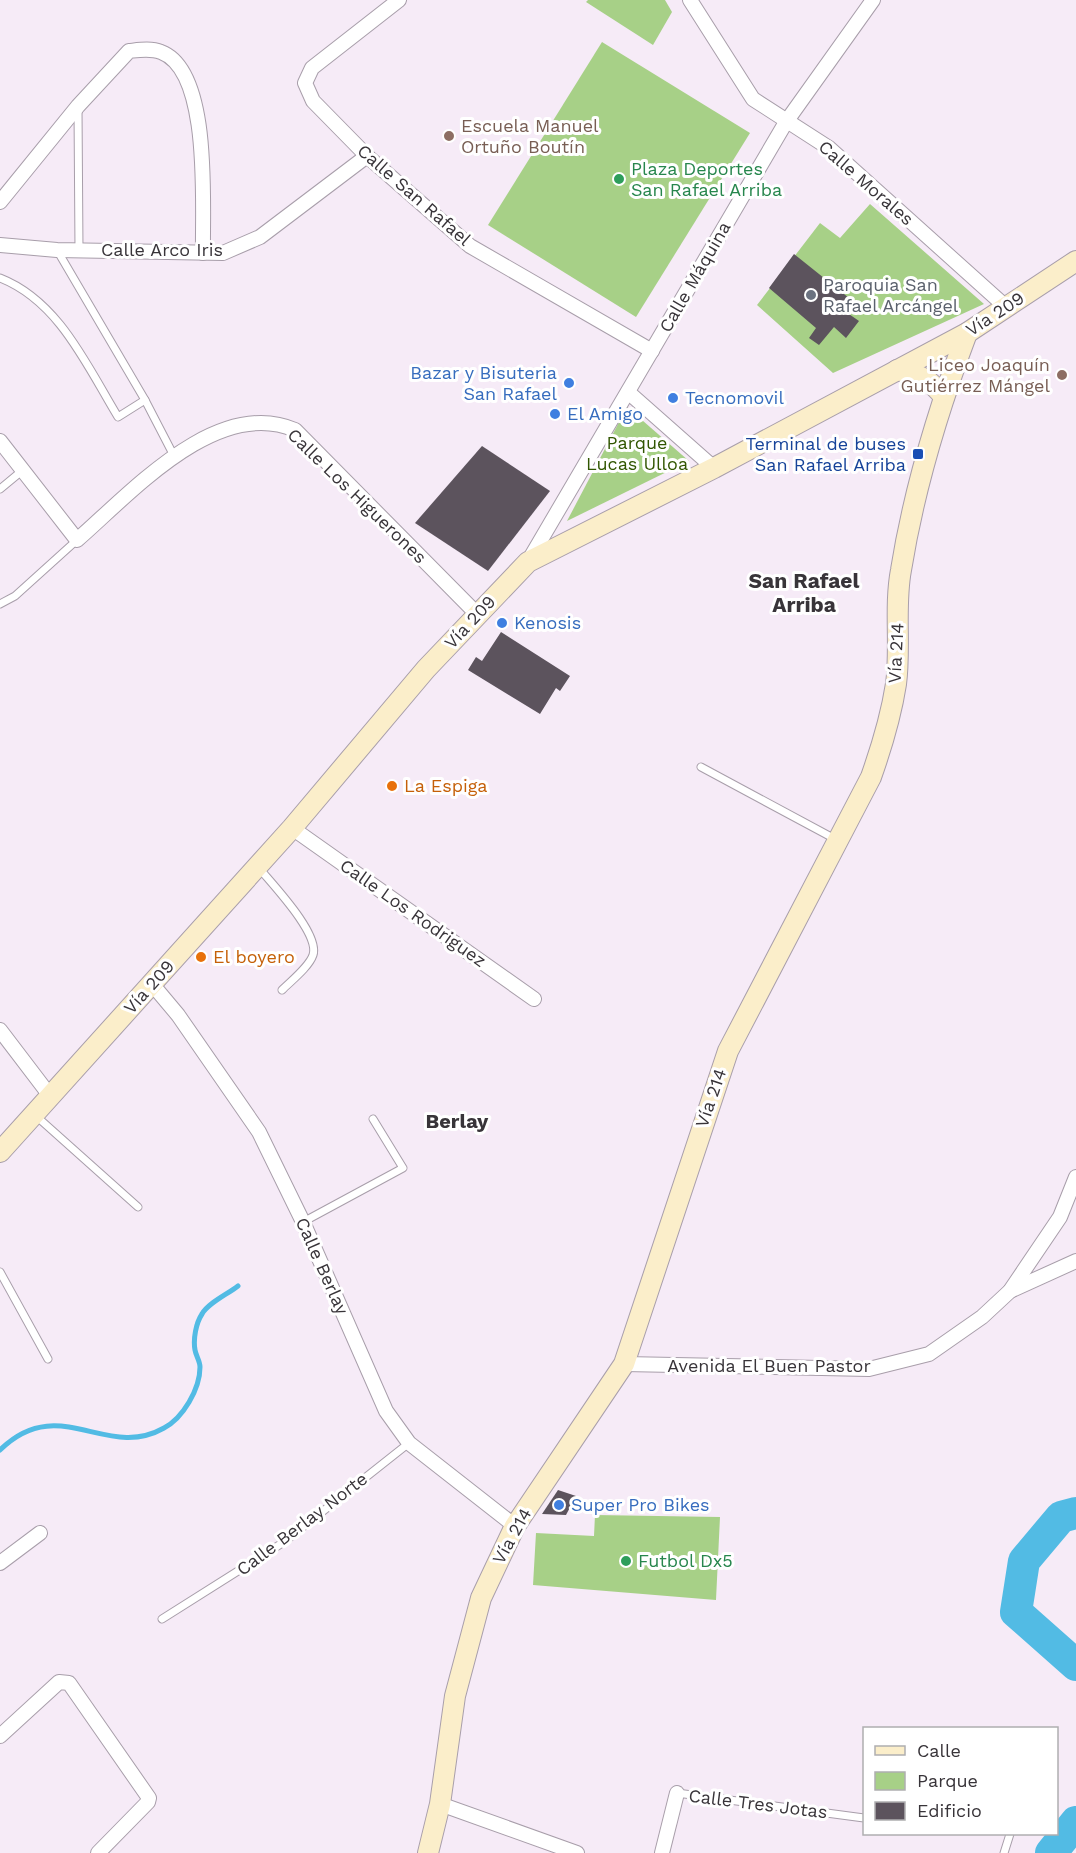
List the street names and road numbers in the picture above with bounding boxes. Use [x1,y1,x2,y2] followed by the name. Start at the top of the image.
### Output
[815,136,918,230] street label: Calle Morales
[353,140,476,250] street label: Calle San Rafael
[654,218,735,336] street label: Calle Máquina
[101,239,223,260] street label: Calle Arco Iris
[962,287,1028,340] street label: Vía 209
[284,424,431,567] street label: Calle Los Higuerones
[440,591,500,653] street label: Vía 209
[883,622,908,684] street label: Vía 214
[336,854,490,971] street label: Calle Los Rodriguez
[119,955,178,1018] street label: Vía 209
[691,1066,730,1130] street label: Vía 214
[292,1214,353,1318] street label: Calle Berlay
[667,1355,871,1376] street label: Avenida El Buen Pastor
[232,1468,371,1580] street label: Calle Berlay Norte
[488,1504,536,1567] street label: Vía 214
[687,1785,829,1822] street label: Calle Tres Jotas

